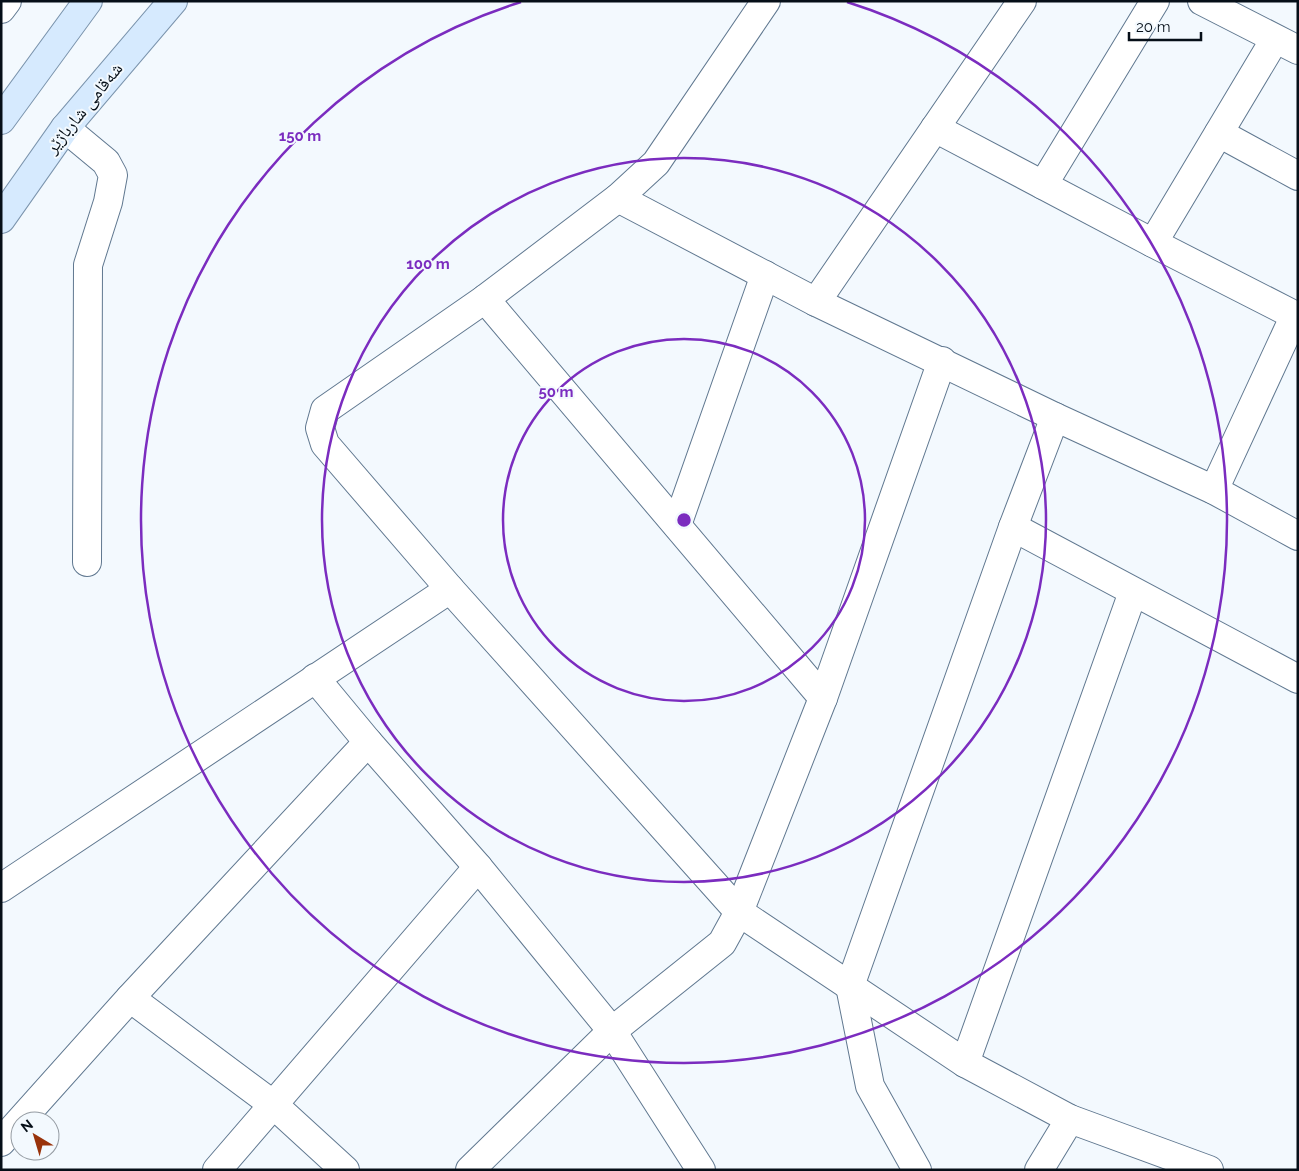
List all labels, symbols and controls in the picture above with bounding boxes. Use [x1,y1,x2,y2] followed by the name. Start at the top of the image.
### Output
[1129,10,1202,42] scale bar
[1136,18,1171,36] text: 20 m
[40,58,127,159] street label: شەقامی شارباژێر
[279,127,321,145] text: 150 m
[406,255,450,273] text: 100 m
[538,383,574,401] text: 50 m
[675,511,693,529] centre of rings
[10,1111,60,1161] north arrow
[18,1116,36,1135] text: N

